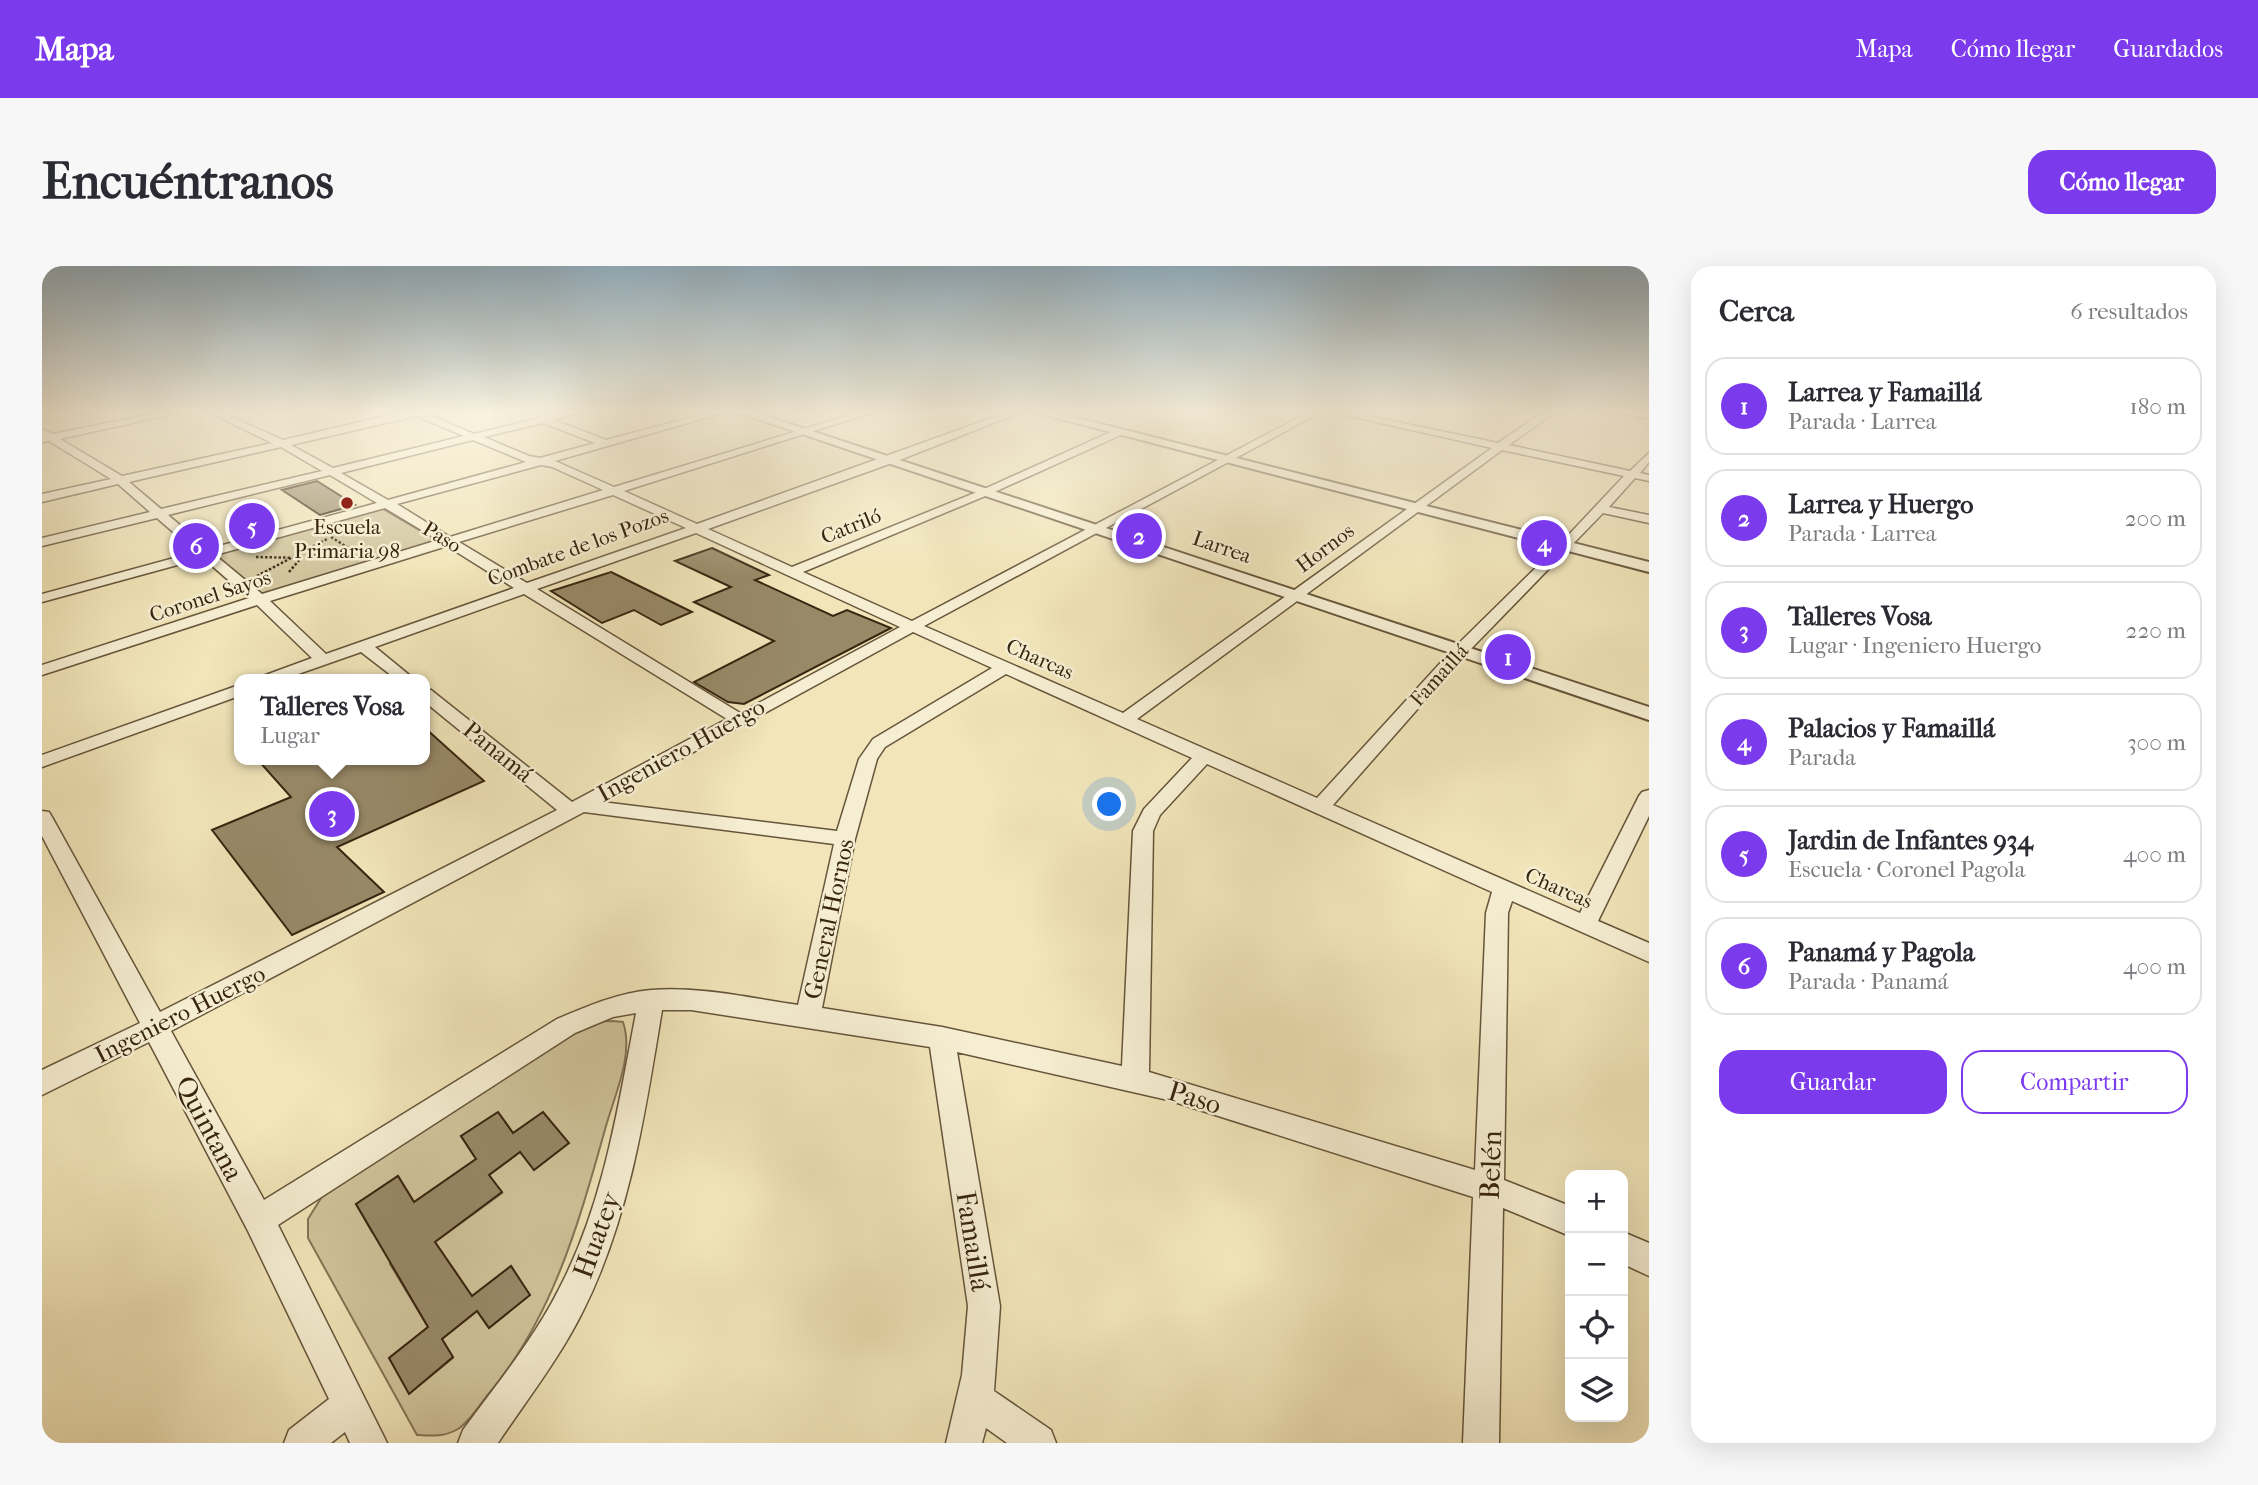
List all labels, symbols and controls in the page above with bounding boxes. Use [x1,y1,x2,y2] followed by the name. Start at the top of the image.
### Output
[35,30,114,69] text: Mapa
[1855,35,1913,63] text: Mapa
[1951,35,2075,63] text: Cómo llegar
[2113,35,2223,63] text: Guardados
[2028,150,2216,214] button: Cómo llegar
[42,153,334,211] text: Encuéntranos
[1719,294,1794,329] text: Cerca
[2070,298,2188,325] text: 6 resultados
[1788,377,1981,408] text: Larrea y Famaillá
[1740,393,1748,420] text: 1
[2129,393,2186,420] text: 180 m
[1788,408,1936,435] text: Parada · Larrea
[1788,489,1973,520] text: Larrea y Huergo
[339,495,355,511] marker: Escuela Primaria 98
[229,500,275,552] pin: 5
[484,503,672,591] street label: Combate de los Pozos
[817,503,885,549] street label: Catriló
[1738,505,1750,532] text: 2
[2125,505,2186,532] text: 200 m
[1116,510,1162,562] pin: 2
[294,515,400,563] place label: Escuela Primaria 98
[418,516,466,558] street label: Paso
[1521,517,1567,569] pin: 4
[1291,518,1359,578] street label: Hornos
[173,520,219,572] pin: 6
[1788,520,1936,547] text: Parada · Larrea
[1190,526,1255,568] street label: Larrea
[146,565,274,627] street label: Coronel Sayos
[1788,601,1932,632] text: Talleres Vosa
[1739,617,1749,644] text: 3
[2126,617,2186,644] text: 220 m
[1485,631,1531,683] pin: 1
[1788,632,2041,659] text: Lugar · Ingeniero Huergo
[1003,634,1078,685] street label: Charcas
[1405,639,1473,711] street label: Famaillá
[234,674,430,765] popup
[260,691,404,722] text: Talleres Vosa
[592,692,770,808] street label: Ingeniero Huergo
[1788,713,1995,744] text: Palacios y Famaillá
[458,715,539,789] street label: Panamá
[260,722,320,749] text: Lugar
[1737,729,1751,756] text: 4
[2127,729,2186,756] text: 300 m
[1788,744,1856,771] text: Parada
[1092,787,1126,821] your location
[309,788,355,840] pin: 3
[1788,825,2033,856] text: Jardin de Infantes 934
[798,836,860,1002] street label: General Hornos
[1739,841,1749,868] text: 5
[2123,841,2186,868] text: 400 m
[1788,856,2025,883] text: Escuela · Coronel Pagola
[1522,863,1597,914] street label: Charcas
[1788,937,1975,968] text: Panamá y Pagola
[1738,953,1750,980] text: 6
[2123,953,2186,980] text: 400 m
[90,959,270,1069] street label: Ingeniero Huergo
[1788,968,1948,995] text: Parada · Panamá
[1719,1050,1947,1114] button: Guardar
[1961,1050,2188,1114] button: Compartir
[168,1070,251,1187] street label: Quintana
[1164,1074,1226,1121] street label: Paso
[1473,1130,1508,1200] street label: Belén
[1565,1170,1628,1422] map controls
[1565,1170,1628,1233] button: +
[566,1187,628,1283] street label: Huatey
[949,1189,998,1294] street label: Famaillá
[1565,1233,1628,1296] button: −
[1565,1296,1628,1359] button: locate
[1565,1359,1628,1422] button: layers

